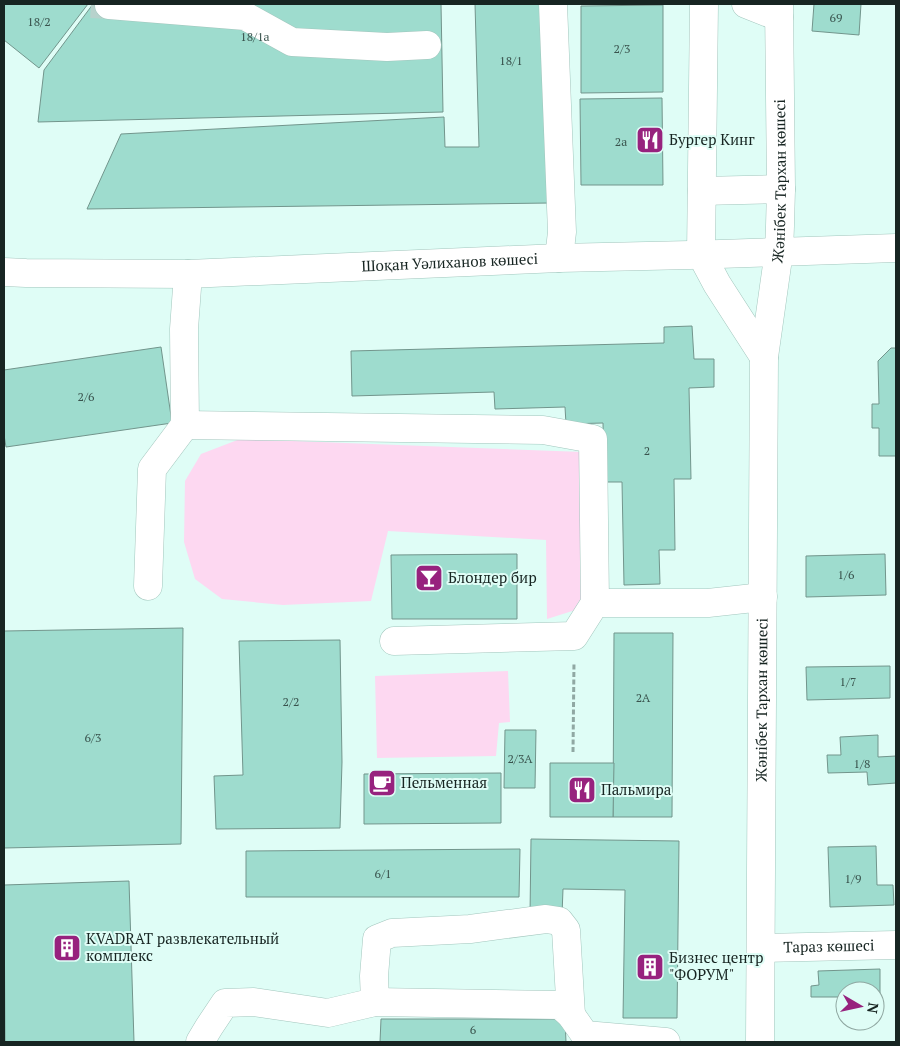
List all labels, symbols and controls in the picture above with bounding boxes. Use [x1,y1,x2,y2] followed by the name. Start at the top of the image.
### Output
[830,10,842,25] house number: 69
[27,14,51,29] house number: 18/2
[240,29,270,44] house number: 18/1а
[614,41,630,56] house number: 2/3
[499,53,523,68] house number: 18/1
[766,99,790,264] street label: Жәнібек Тархан көшесі
[635,125,665,155] restaurant icon: Бургер Кинг
[669,129,755,149] place label: Бургер Кинг
[615,134,627,149] house number: 2а
[361,248,538,276] street label: Шоқан Уәлиханов көшесі
[78,389,95,404] house number: 2/6
[644,443,650,458] house number: 2
[414,563,444,593] bar icon: Блондер бир
[448,567,537,587] place label: Блондер бир
[838,567,855,582] house number: 1/6
[751,618,771,782] street label: Жәнібек Тархан көшесі
[840,674,856,689] house number: 1/7
[636,690,651,705] house number: 2А
[283,694,299,709] house number: 2/2
[85,730,101,745] house number: 6/3
[507,751,533,766] house number: 2/3А
[854,756,870,771] house number: 1/8
[367,768,397,798] cafe icon: Пельменная
[401,772,487,792] place label: Пельменная
[567,775,597,805] restaurant icon: Пальмира
[601,779,672,799] place label: Пальмира
[375,866,391,881] house number: 6/1
[845,871,861,886] house number: 1/9
[86,928,279,965] place label: KVADRAT развлекательный комплекс
[52,933,82,963] building icon: KVADRAT развлекательный комплекс
[783,934,875,956] street label: Тараз көшесі
[669,947,764,984] place label: Бизнес центр "ФОРУМ"
[635,952,665,982] building icon: Бизнес центр "ФОРУМ"
[835,981,885,1031] north arrow
[863,1001,884,1015] text: N
[470,1022,477,1037] house number: 6

